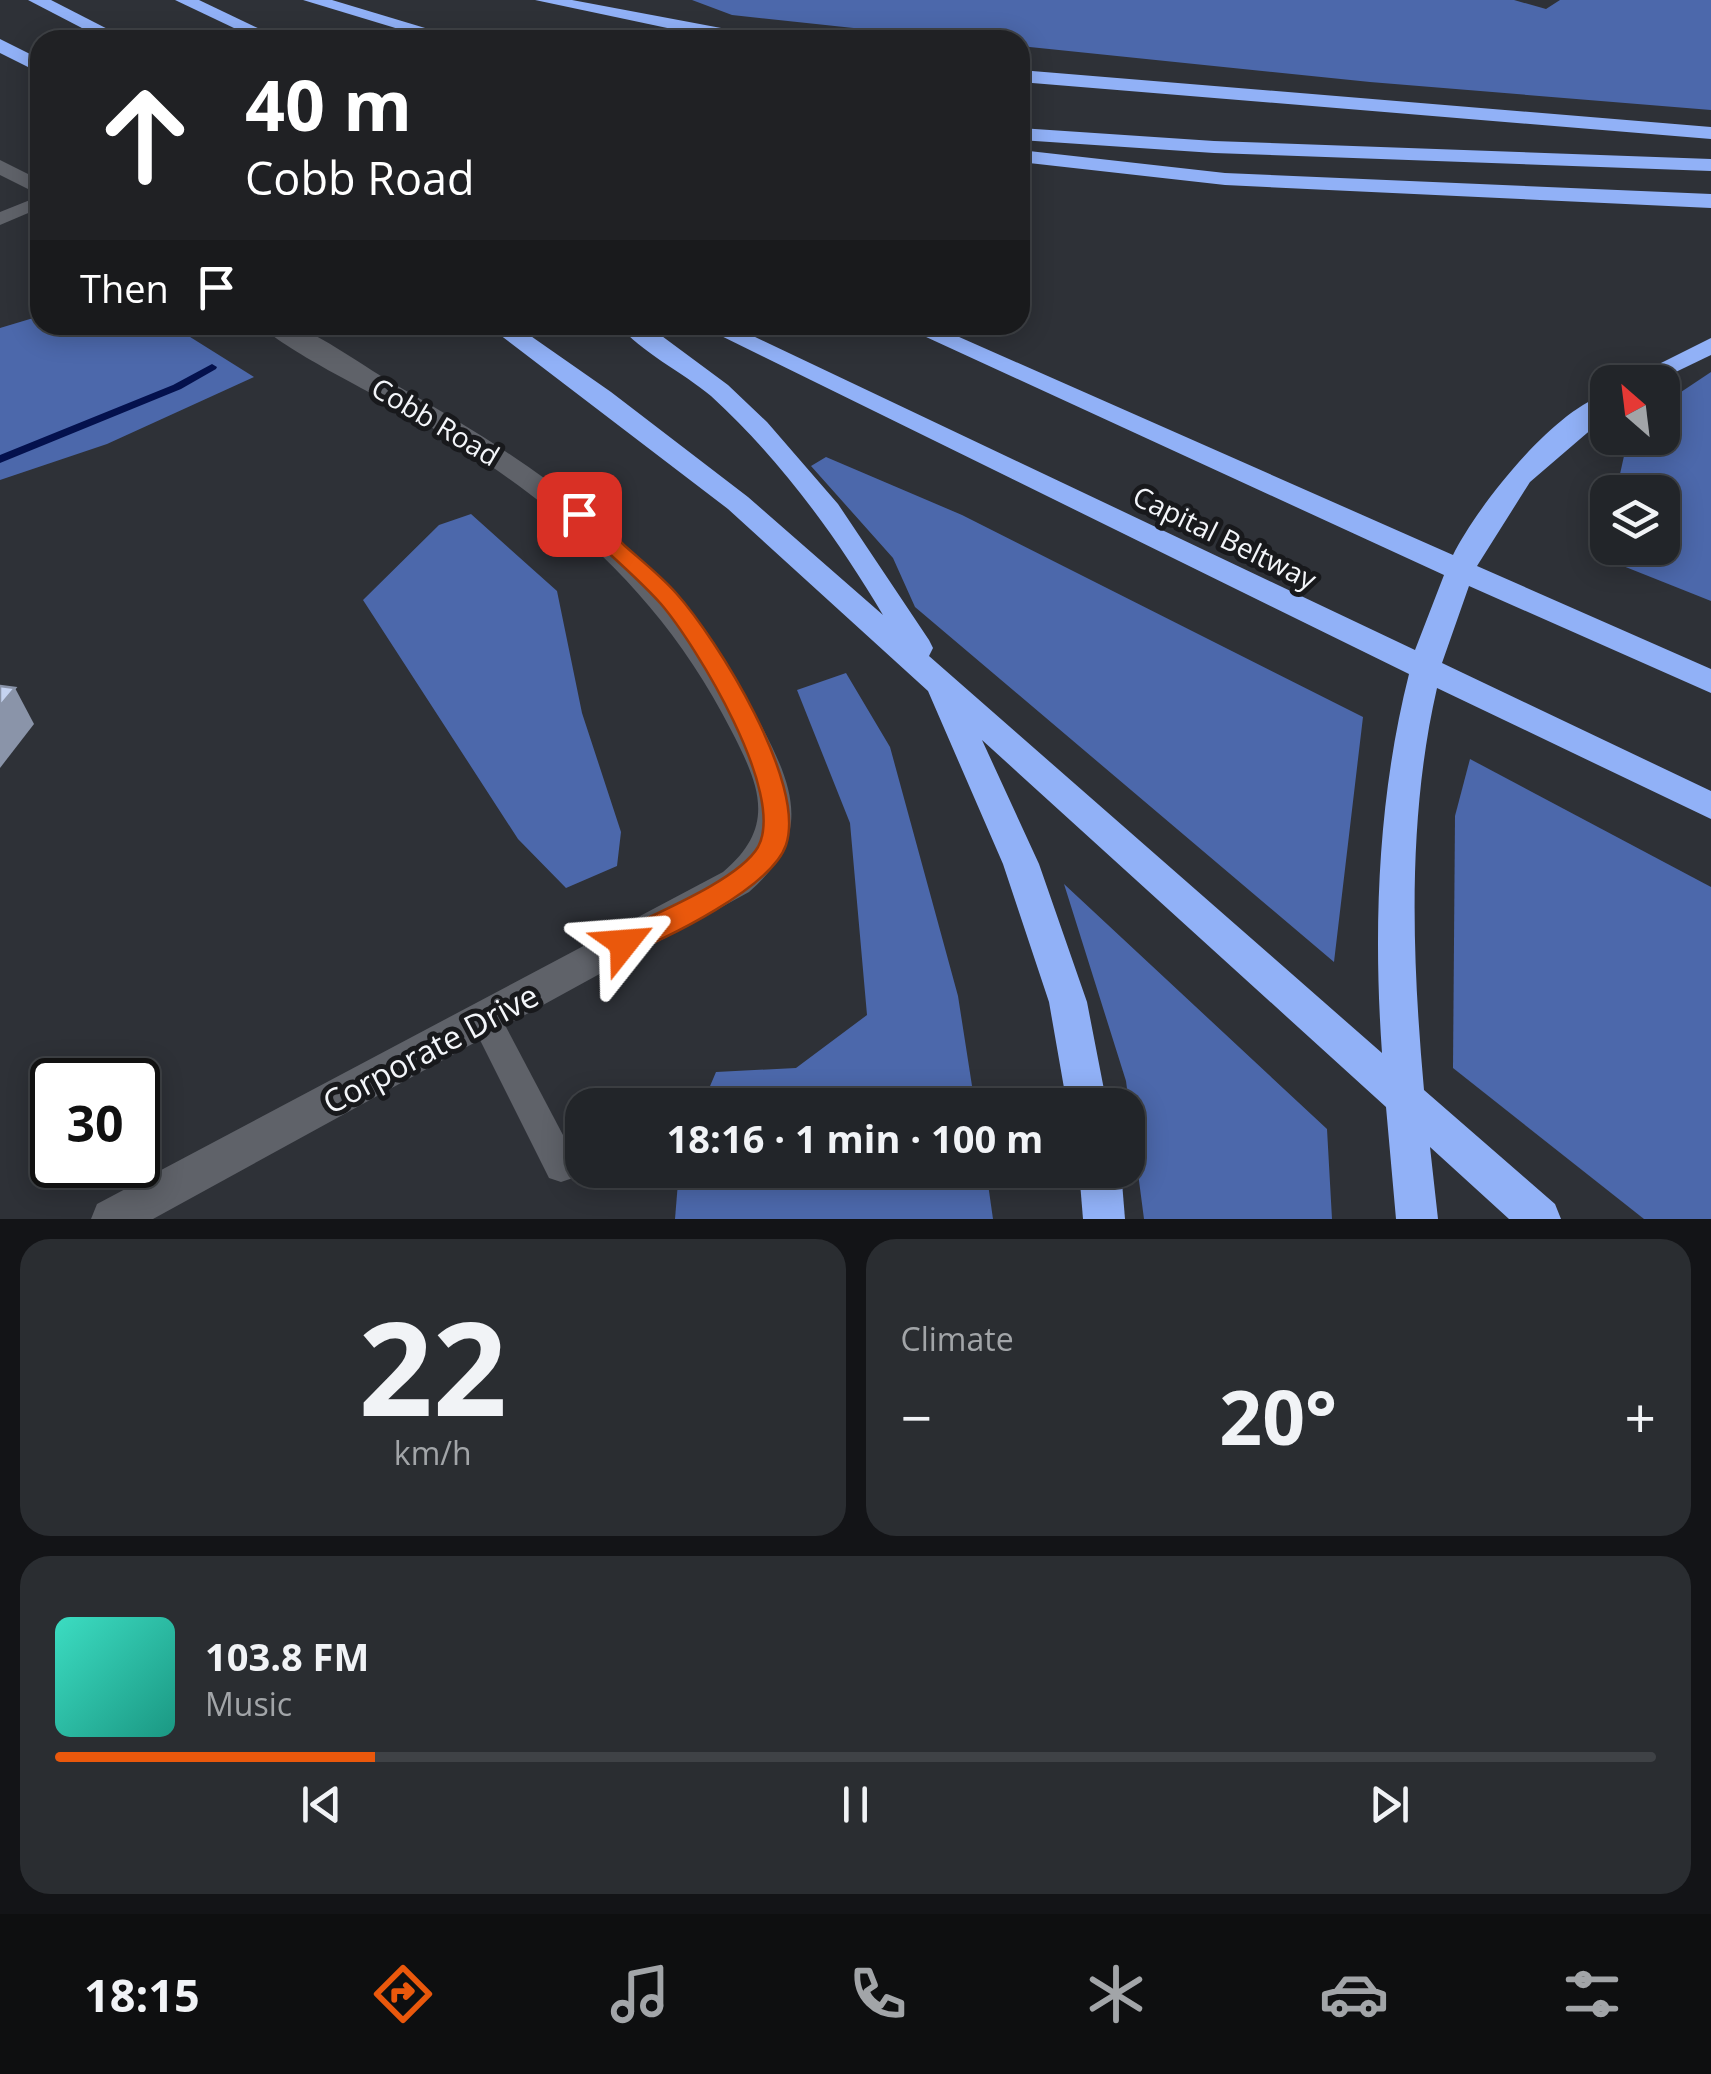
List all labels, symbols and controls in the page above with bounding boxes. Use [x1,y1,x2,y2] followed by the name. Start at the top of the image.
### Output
[245,56,412,152] text: 40 m
[80,70,210,200] icon: ahead
[245,147,475,208] text: Cobb Road
[189,260,244,315] icon: arrive
[80,262,169,314] text: Then
[1590,365,1680,455] north arrow
[1590,365,1680,565] map controls
[365,368,507,474] street label: Cobb Road
[537,472,622,557] pin
[1590,475,1680,565] button: layers
[1127,476,1324,598] street label: Capital Beltway
[552,487,607,542] icon: arrive
[572,891,676,995] position arrow
[315,973,545,1123] street label: Corporate Drive
[30,1058,160,1188] speed limit sign: 30
[667,1112,1043,1164] text: 18:16 · 1 min · 100 m
[358,1277,507,1454] text: 22
[901,1317,1014,1360] text: Climate
[1219,1365,1337,1467] text: 20°
[901,1379,932,1454] text: −
[1625,1379,1656,1454] text: +
[394,1431,472,1474] text: km/h
[205,1630,369,1682] text: 103.8 FM
[205,1682,292,1725] text: Music
[294,1777,349,1832] icon: previous
[828,1777,883,1832] icon: pause
[1362,1777,1417,1832] icon: next
[368,1959,438,2029] icon: directions
[605,1959,675,2029] icon: music
[843,1959,913,2029] icon: phone
[1081,1959,1151,2029] icon: climate
[1319,1959,1389,2029] icon: car
[1557,1959,1627,2029] icon: filters
[84,1964,200,2025] text: 18:15

